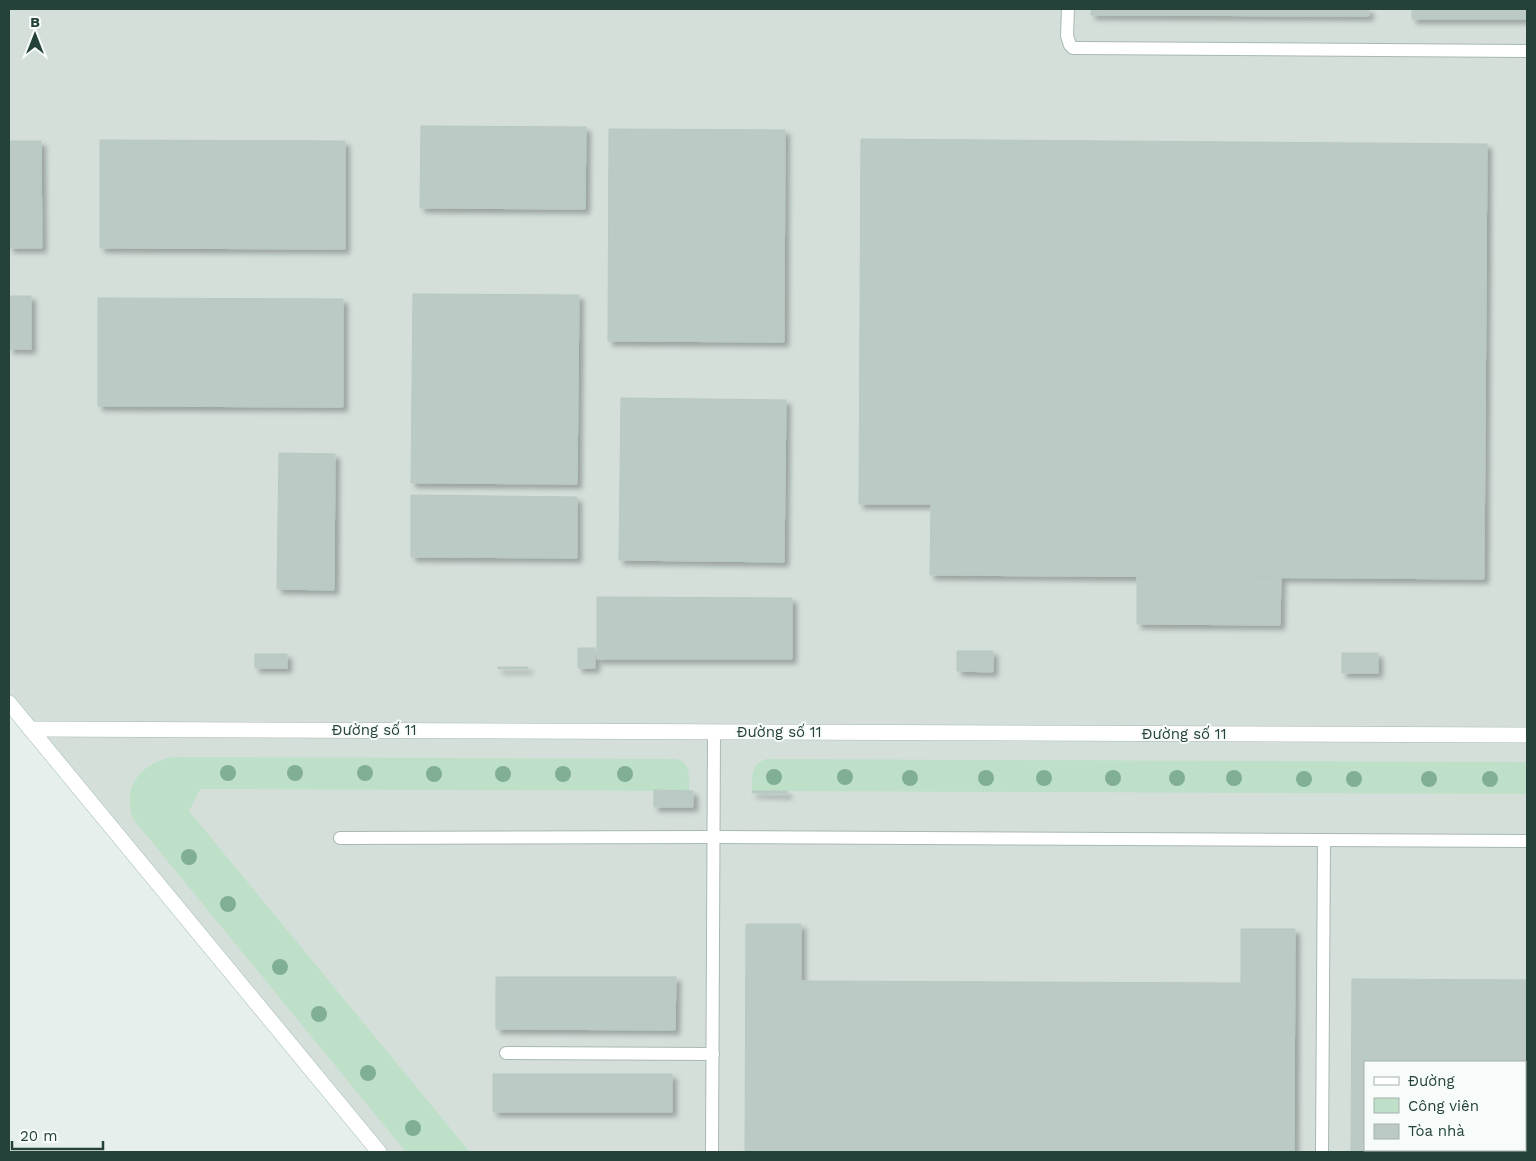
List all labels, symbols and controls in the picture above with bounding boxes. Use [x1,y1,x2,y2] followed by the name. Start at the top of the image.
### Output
[10,10,60,60] north arrow
[30,14,40,30] text: B
[331,721,417,739] street label: Đường số 11
[736,723,822,741] street label: Đường số 11
[1141,725,1227,743] street label: Đường số 11
[1364,1061,1526,1151] legend
[1408,1072,1455,1090] text: Đường
[1408,1097,1479,1115] text: Công viên
[12,1118,104,1150] scale bar
[1408,1122,1465,1140] text: Tòa nhà
[20,1127,58,1145] text: 20 m

